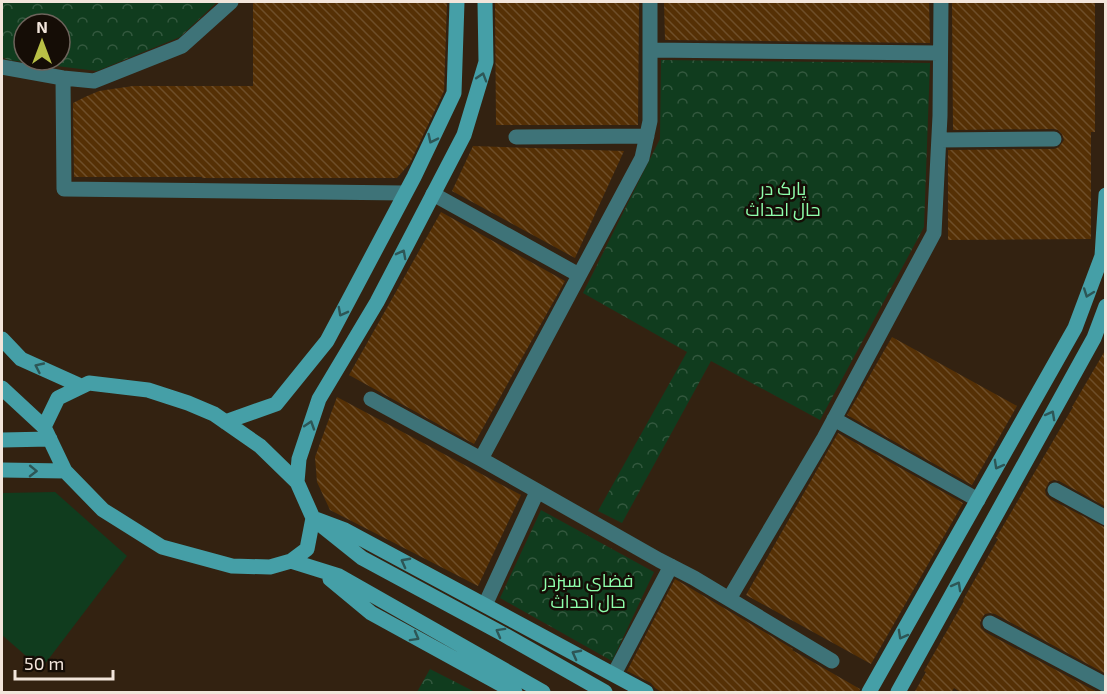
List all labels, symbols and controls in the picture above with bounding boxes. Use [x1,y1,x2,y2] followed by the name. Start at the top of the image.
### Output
[12,12,72,72] north arrow
[36,17,48,36] text: N
[475,72,487,83] one-way arrow
[428,132,439,143] one-way arrow
[746,177,820,221] park label: پارک در حال احداث
[395,250,406,260] one-way arrow
[1083,287,1095,298] one-way arrow
[338,306,349,316] one-way arrow
[34,362,45,374] one-way arrow
[1044,411,1055,422] one-way arrow
[303,420,315,431] one-way arrow
[994,459,1005,469] one-way arrow
[29,465,38,477] one-way arrow
[400,558,411,569] one-way arrow
[542,569,633,613] park label: فضای سبزدر حال احداث
[950,582,961,592] one-way arrow
[496,628,506,639] one-way arrow
[898,629,909,639] one-way arrow
[409,630,419,642] one-way arrow
[15,643,112,681] scale bar
[572,650,583,661] one-way arrow
[24,652,64,674] text: 50 m

